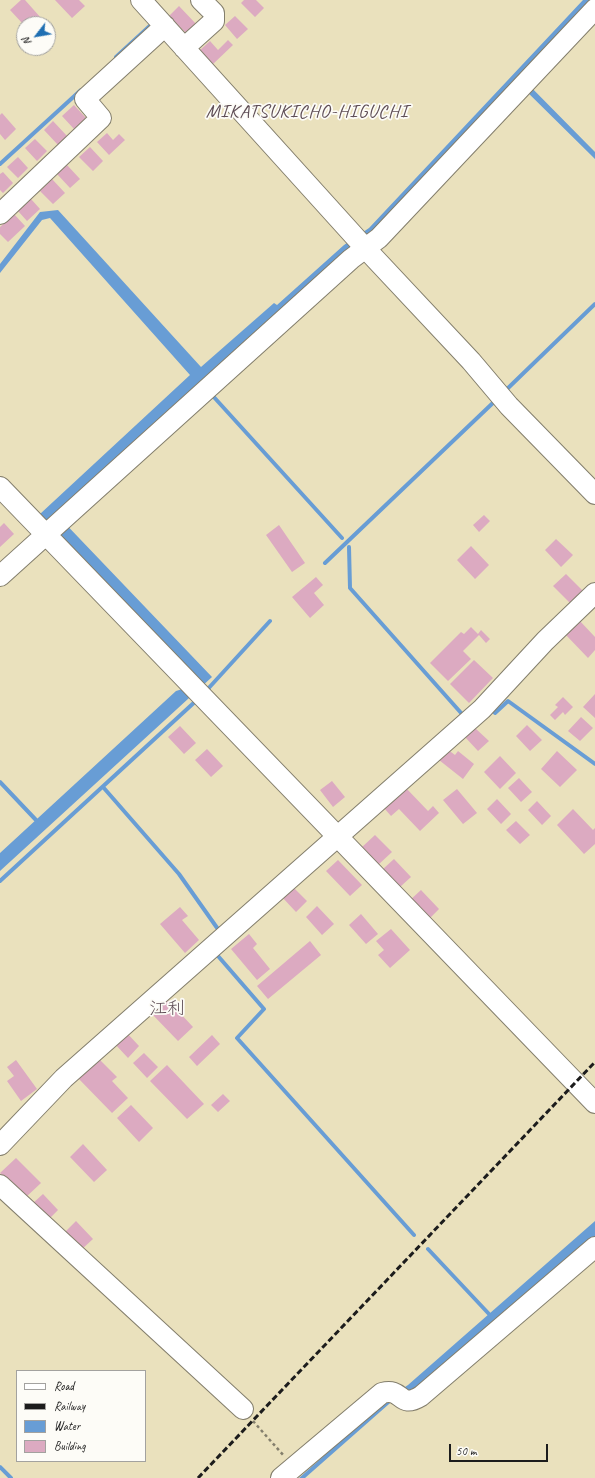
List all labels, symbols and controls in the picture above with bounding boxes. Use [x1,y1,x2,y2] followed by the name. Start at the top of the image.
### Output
[16,16,56,56] north arrow
[19,35,34,48] text: N
[205,101,409,123] district label: MIKATSUKICHO-HIGUCHI
[149,998,185,1020] district label: 江利
[16,1370,146,1462] legend
[54,1378,74,1394] text: Road
[54,1398,85,1414] text: Railway
[54,1418,80,1434] text: Water
[451,1436,550,1462] scale bar
[54,1438,86,1454] text: Building
[456,1443,476,1459] text: 50 m

